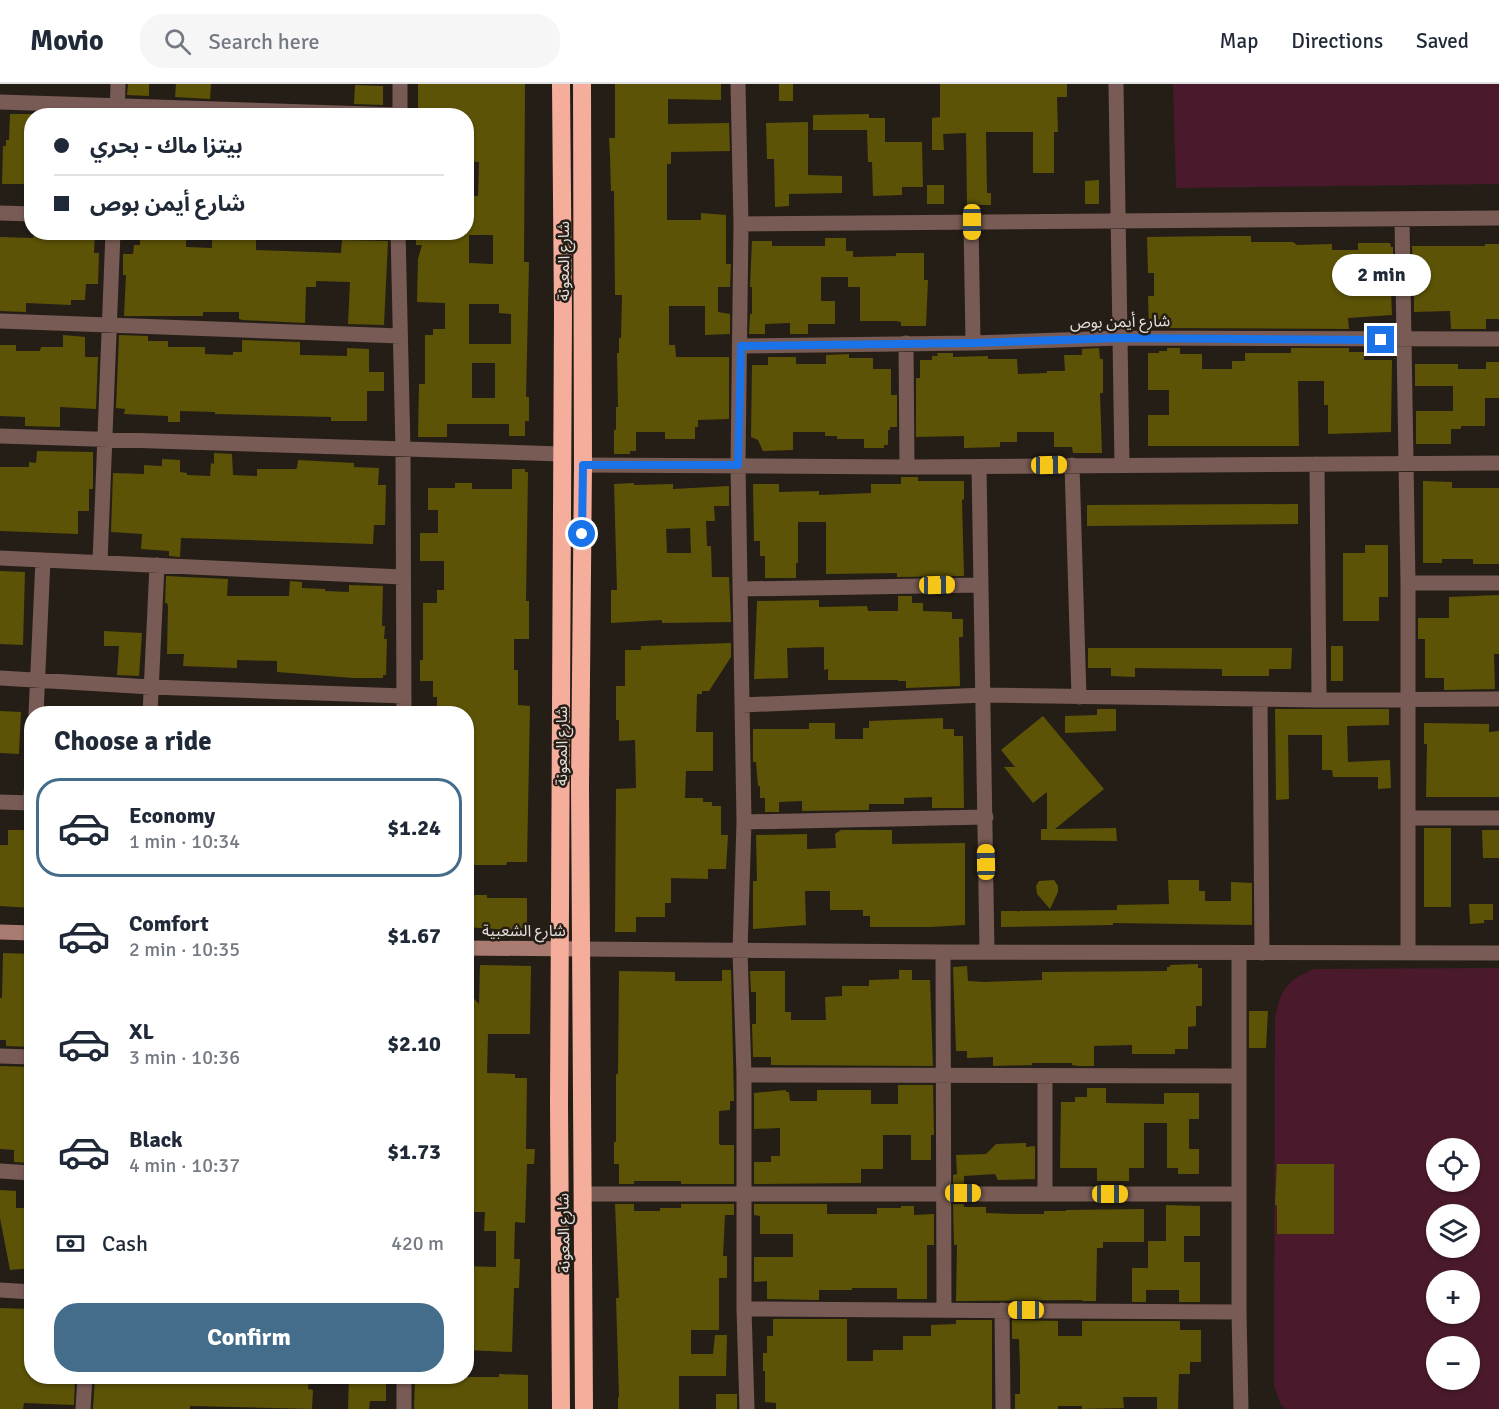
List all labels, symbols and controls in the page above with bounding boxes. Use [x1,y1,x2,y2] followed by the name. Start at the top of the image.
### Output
[140,14,560,68] search box
[30,24,104,58] text: Movio
[161,25,194,58] icon: search
[209,28,320,55] text: Search here
[1220,28,1258,54] text: Map
[1291,28,1383,54] text: Directions
[1416,28,1469,54] text: Saved
[90,132,243,159] text: بيتزا ماك - بحري
[90,190,245,217] text: شارع أيمن بوص
[963,204,981,240] car
[554,221,576,301] street label: شارع المعونة
[1332,253,1430,295] callout: 2 min
[1357,262,1406,287] text: 2 min
[1070,311,1170,335] street label: شارع أيمن بوص
[1367,326,1394,353] route end
[1031,456,1067,474] car
[568,520,595,547] route start
[919,576,955,594] car
[552,706,574,786] street label: شارع المعونة
[54,725,212,758] text: Choose a ride
[57,801,111,855] icon: car
[129,802,215,829] text: Economy
[387,814,441,841] text: $1.24
[129,829,240,854] text: 1 min · 10:34
[977,844,995,880] car
[57,909,111,963] icon: car
[129,910,209,937] text: Comfort
[482,921,566,943] street label: شارع الشعبية
[387,922,441,949] text: $1.67
[129,937,240,962] text: 2 min · 10:35
[57,1017,111,1071] icon: car
[129,1018,154,1045] text: XL
[387,1030,441,1057] text: $2.10
[129,1045,240,1070] text: 3 min · 10:36
[57,1125,111,1179] icon: car
[129,1126,183,1153] text: Black
[387,1138,441,1165] text: $1.73
[1426,1138,1480,1390] map controls
[1426,1138,1480,1192] button: locate
[129,1153,240,1178] text: 4 min · 10:37
[945,1184,981,1202] car
[1092,1185,1128,1203] car
[553,1193,577,1273] street label: شارع المعونة
[1426,1204,1480,1258] button: layers
[54,1227,87,1260] icon: cash
[102,1230,148,1257] text: Cash
[391,1231,444,1256] text: 420 m
[1426,1270,1480,1324] button: +
[1008,1301,1044,1319] car
[54,1303,444,1372] button: Confirm
[1426,1336,1480,1390] button: −

